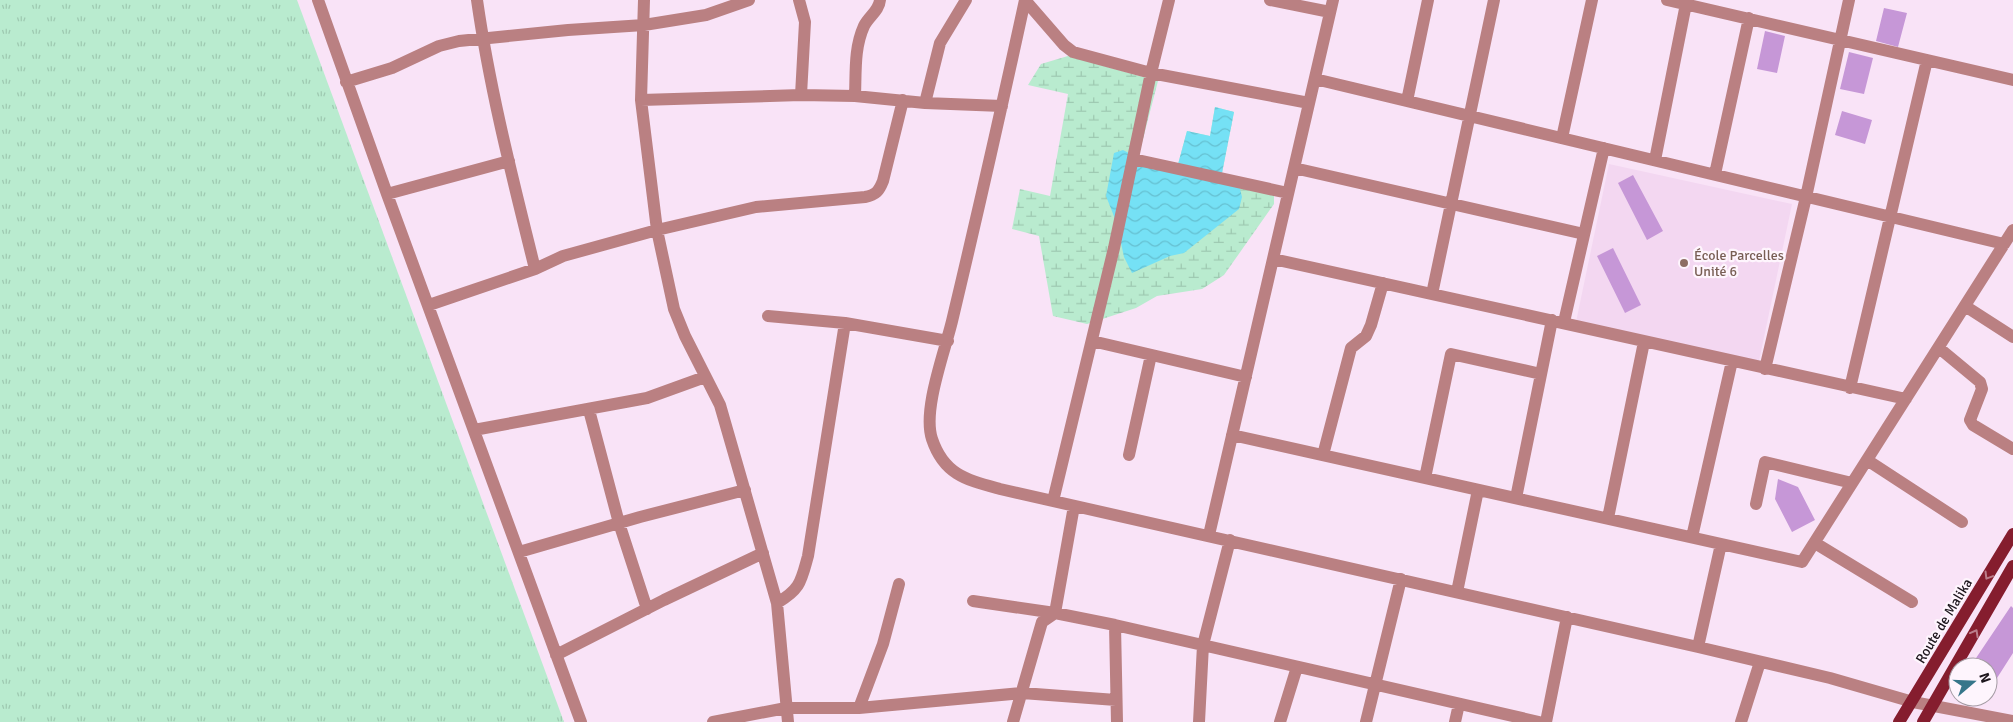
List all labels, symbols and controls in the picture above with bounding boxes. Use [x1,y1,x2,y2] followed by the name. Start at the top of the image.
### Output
[1694,247,1784,280] place label: École Parcelles Unité 6
[1678,257,1690,269] marker: École Parcelles Unité 6
[1985,570,1995,579] one-way arrow
[1912,576,1976,666] street label: Route de Malika
[1969,629,1979,638] one-way arrow
[1948,657,1998,707] north arrow
[1975,671,1994,685] text: N

